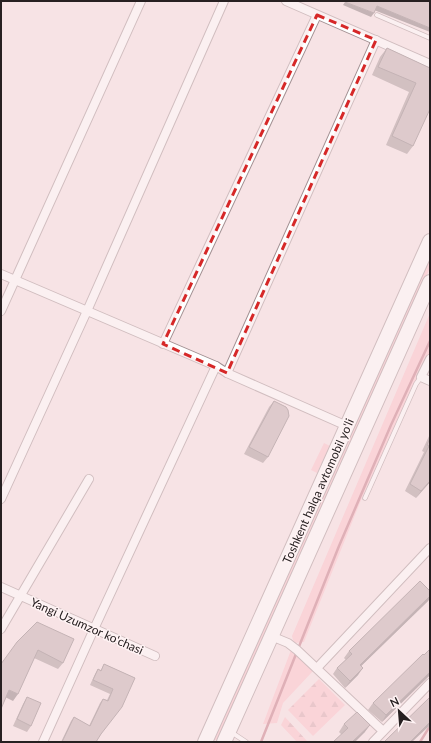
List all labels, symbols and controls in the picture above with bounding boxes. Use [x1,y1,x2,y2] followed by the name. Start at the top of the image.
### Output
[279,416,357,566] street label: Toshkent halqa avtomobil yo'li
[28,594,146,658] street label: Yangi Uzumzor ko'chasi
[379,691,419,731] north arrow
[388,694,401,709] text: N

